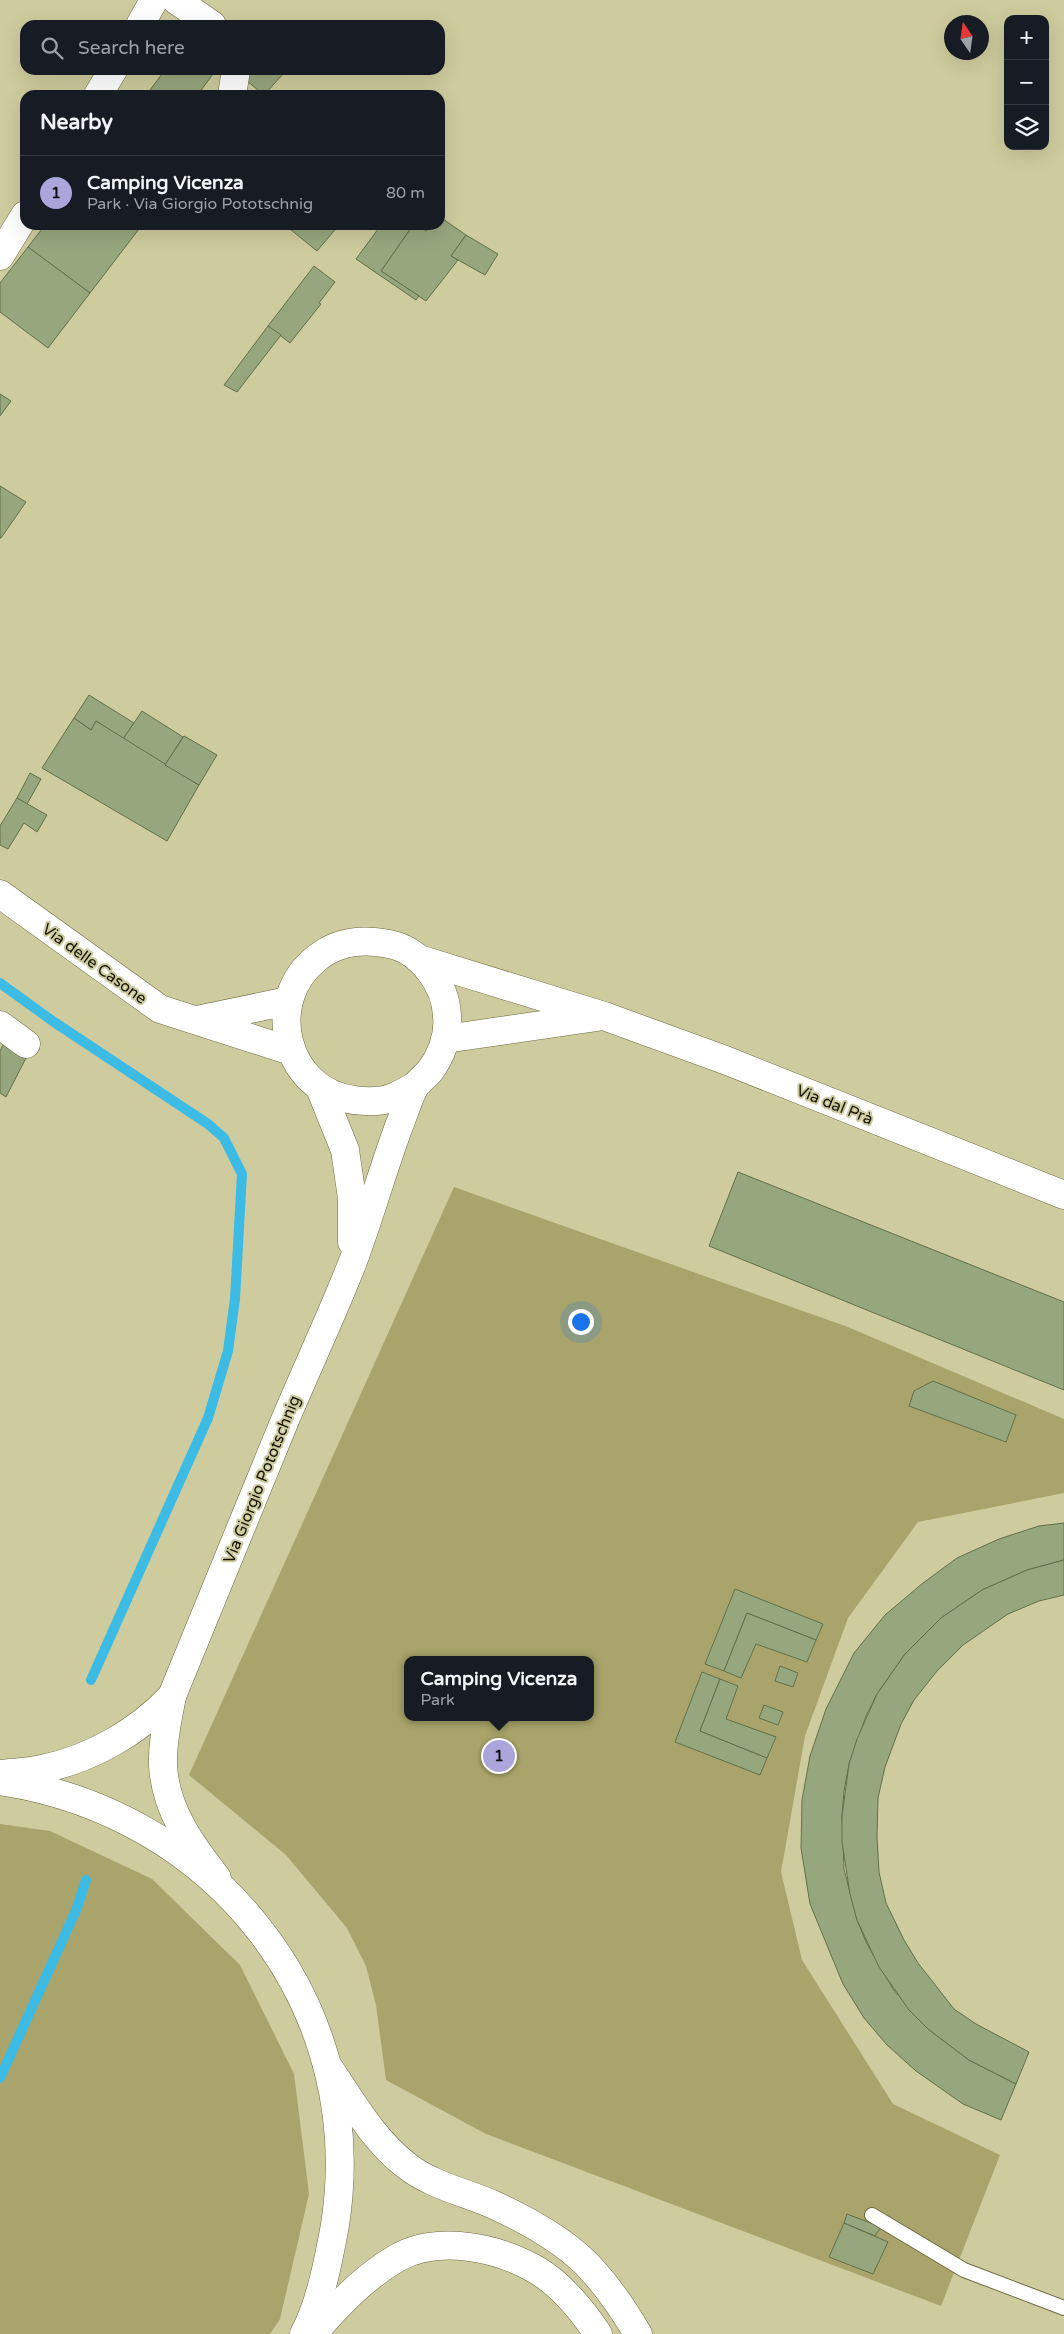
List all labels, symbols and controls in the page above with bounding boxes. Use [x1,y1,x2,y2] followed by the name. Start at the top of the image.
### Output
[944,15,989,60] north arrow
[1004,15,1049,150] map controls
[1004,15,1049,60] button: +
[20,20,445,75] search box
[38,34,66,62] icon: search
[78,37,185,59] text: Search here
[1004,60,1049,105] button: −
[1004,105,1049,150] button: layers
[40,110,113,135] text: Nearby
[87,172,244,194] text: Camping Vicenza
[51,183,61,203] text: 1
[386,183,425,203] text: 80 m
[87,194,313,214] text: Park · Via Giorgio Pototschnig
[38,919,151,1009] street label: Via delle Casone
[793,1080,876,1129] street label: Via dal Prà
[568,1309,594,1335] your location
[219,1392,305,1566] street label: Via Giorgio Pototschnig
[404,1656,594,1721] popup
[421,1668,577,1690] text: Camping Vicenza
[421,1690,455,1710] text: Park
[483,1737,515,1775] pin: 1

